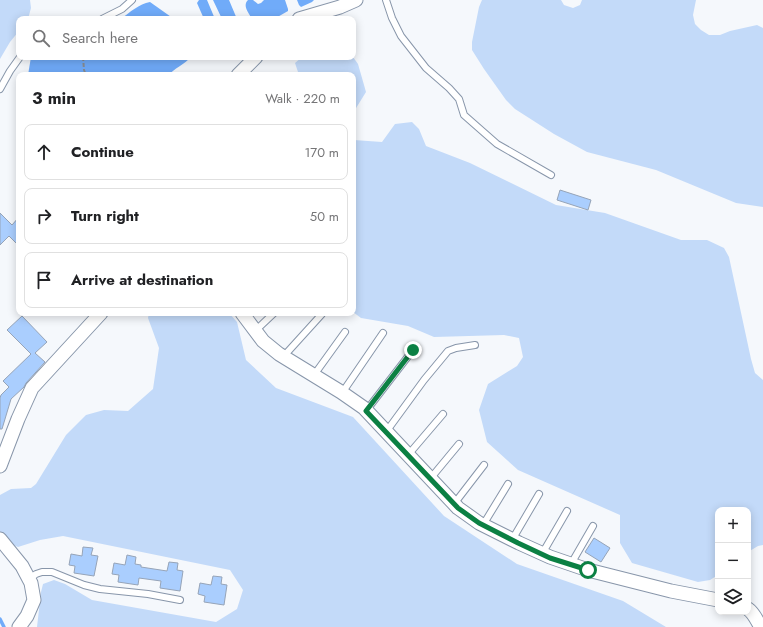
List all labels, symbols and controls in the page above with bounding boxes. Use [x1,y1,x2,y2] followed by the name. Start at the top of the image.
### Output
[16,16,356,60] search box
[30,27,52,49] icon: search
[62,27,138,49] text: Search here
[32,86,76,110] text: 3 min
[265,89,340,108] text: Walk · 220 m
[33,141,55,163] icon: ahead
[71,141,134,163] text: Continue
[304,143,339,162] text: 170 m
[33,205,55,227] icon: right
[71,205,139,227] text: Turn right
[310,207,339,226] text: 50 m
[33,269,55,291] icon: arrive
[71,269,213,291] text: Arrive at destination
[404,341,422,359] route end
[715,507,751,615] map controls
[715,507,751,543] button: +
[715,543,751,579] button: −
[579,561,597,579] route start
[715,579,751,615] button: layers

